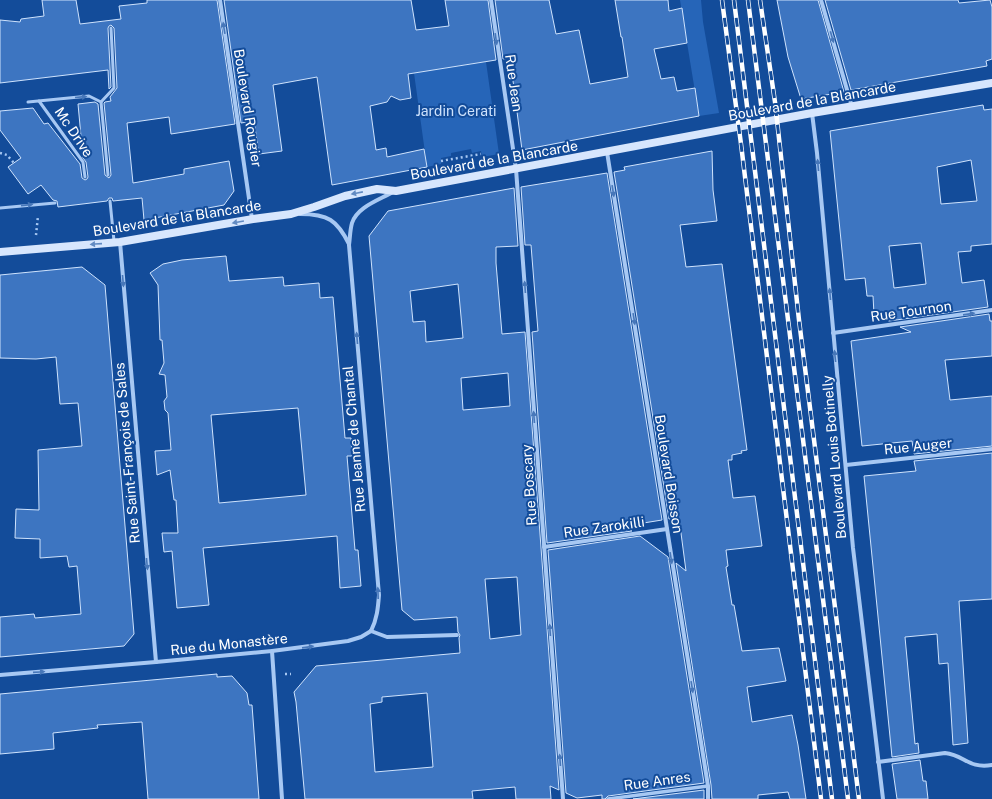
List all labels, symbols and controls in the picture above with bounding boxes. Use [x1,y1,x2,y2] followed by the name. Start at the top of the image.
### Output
[221,22,227,34] one-way arrow
[829,32,835,44] one-way arrow
[493,33,499,45] one-way arrow
[231,48,265,168] street label: Boulevard Rougier
[502,53,526,113] street label: Rue Jean
[727,78,897,124] street label: Boulevard de la Blancarde
[75,93,87,100] one-way arrow
[415,103,497,119] park label: Jardin Cerati
[52,104,97,160] street label: Mc Drive
[409,137,579,183] street label: Boulevard de la Blancarde
[815,159,822,171] one-way arrow
[610,185,616,197] one-way arrow
[351,191,363,197] one-way arrow
[92,197,262,239] street label: Boulevard de la Blancarde
[21,202,33,209] one-way arrow
[232,219,245,225] one-way arrow
[90,240,102,247] one-way arrow
[119,275,126,287] one-way arrow
[521,281,528,293] one-way arrow
[826,288,833,300] one-way arrow
[869,297,953,325] street label: Rue Tournon
[963,311,975,317] one-way arrow
[631,313,637,325] one-way arrow
[353,332,360,344] one-way arrow
[832,350,839,362] one-way arrow
[111,362,143,544] street label: Rue Saint-François de Sales
[340,365,368,513] street label: Rue Jeanne de Chantal
[819,374,849,540] street label: Boulevard Louis Botinelly
[531,411,538,423] one-way arrow
[652,414,686,534] street label: Boulevard Boisson
[883,434,953,458] street label: Rue Auger
[518,443,540,526] street label: Rue Boscary
[562,513,646,541] street label: Rue Zarokilli
[668,552,674,564] one-way arrow
[144,558,151,570] one-way arrow
[375,586,381,599] one-way arrow
[547,624,554,636] one-way arrow
[170,630,288,658] street label: Rue du Monastère
[302,643,314,650] one-way arrow
[33,668,45,675] one-way arrow
[689,680,695,693] one-way arrow
[557,754,563,766] one-way arrow
[623,768,691,794] street label: Rue Anres

